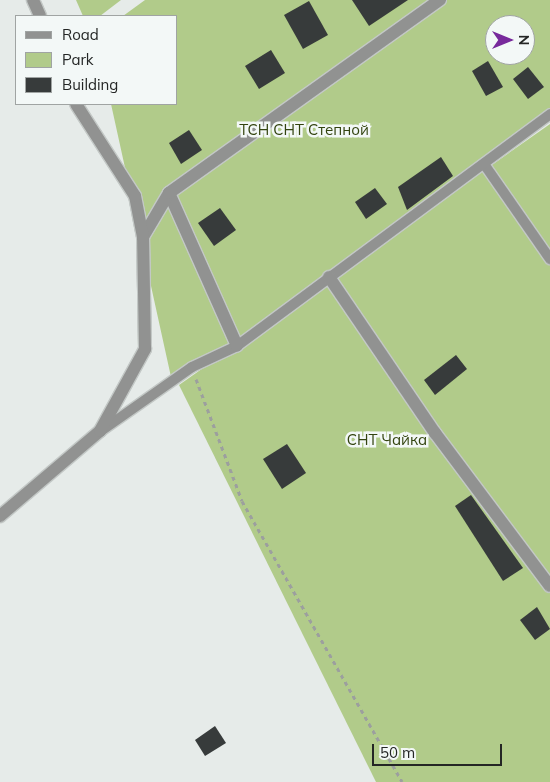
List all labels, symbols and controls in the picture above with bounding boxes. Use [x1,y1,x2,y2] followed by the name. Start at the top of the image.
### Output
[15,15,178,105] legend
[485,15,535,65] north arrow
[62,25,99,44] text: Road
[515,35,533,45] text: N
[62,50,94,69] text: Park
[62,75,118,94] text: Building
[239,121,369,139] park label: ТСН СНТ Степной
[347,431,427,449] park label: СНТ Чайка
[375,734,505,766] scale bar
[380,743,415,762] text: 50 m

